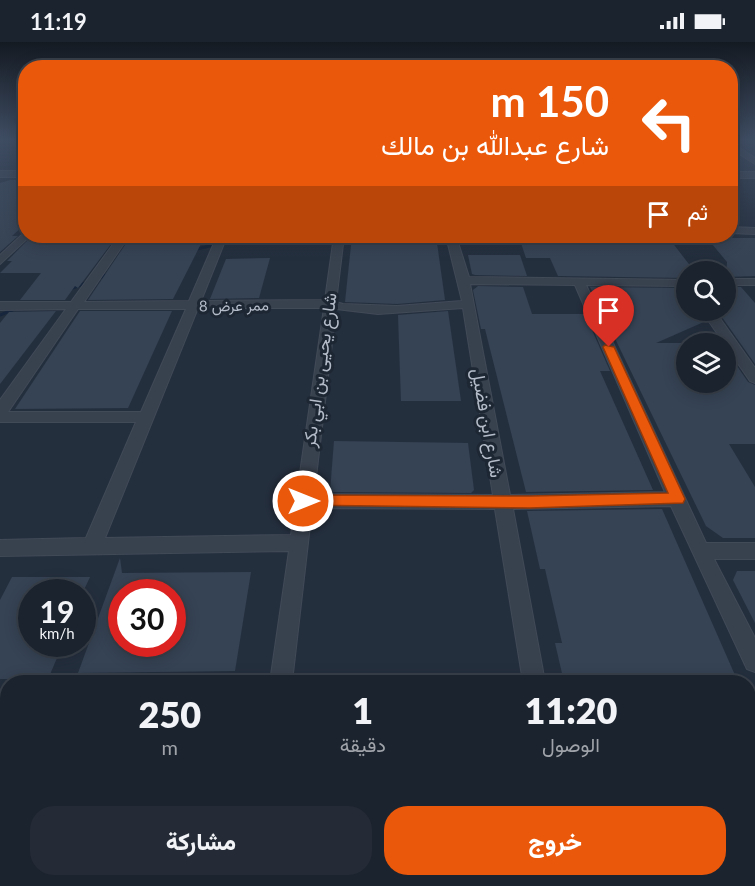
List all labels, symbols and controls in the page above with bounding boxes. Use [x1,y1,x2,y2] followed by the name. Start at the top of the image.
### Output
[30,8,87,35] text: 11:19
[491,76,609,126] text: 150 m
[630,84,708,162] icon: left
[381,128,609,161] text: شارع عبدالله بن مالك
[642,198,675,231] icon: arrive
[687,198,708,225] text: ثم
[676,261,736,393] map controls
[676,261,736,321] button: search
[583,285,634,347] pin
[297,291,346,450] street label: شارع يحيى بن ابي بكر
[592,294,625,327] icon: arrive
[199,295,269,317] street label: ممر عرض 8
[676,333,736,393] button: layers
[466,366,508,480] street label: شارع ابن فضيل
[271,469,335,533] position arrow
[108,579,186,657] speed limit sign: 30
[40,593,74,629] text: 19
[39,624,75,642] text: km/h
[352,688,373,732] text: 1
[524,688,618,732] text: 11:20
[139,692,201,736] text: 250
[340,732,386,756] text: دقيقة
[542,732,600,756] text: الوصول
[162,735,178,759] text: m
[30,806,372,875] button: مشاركة
[384,806,726,875] button: خروج

